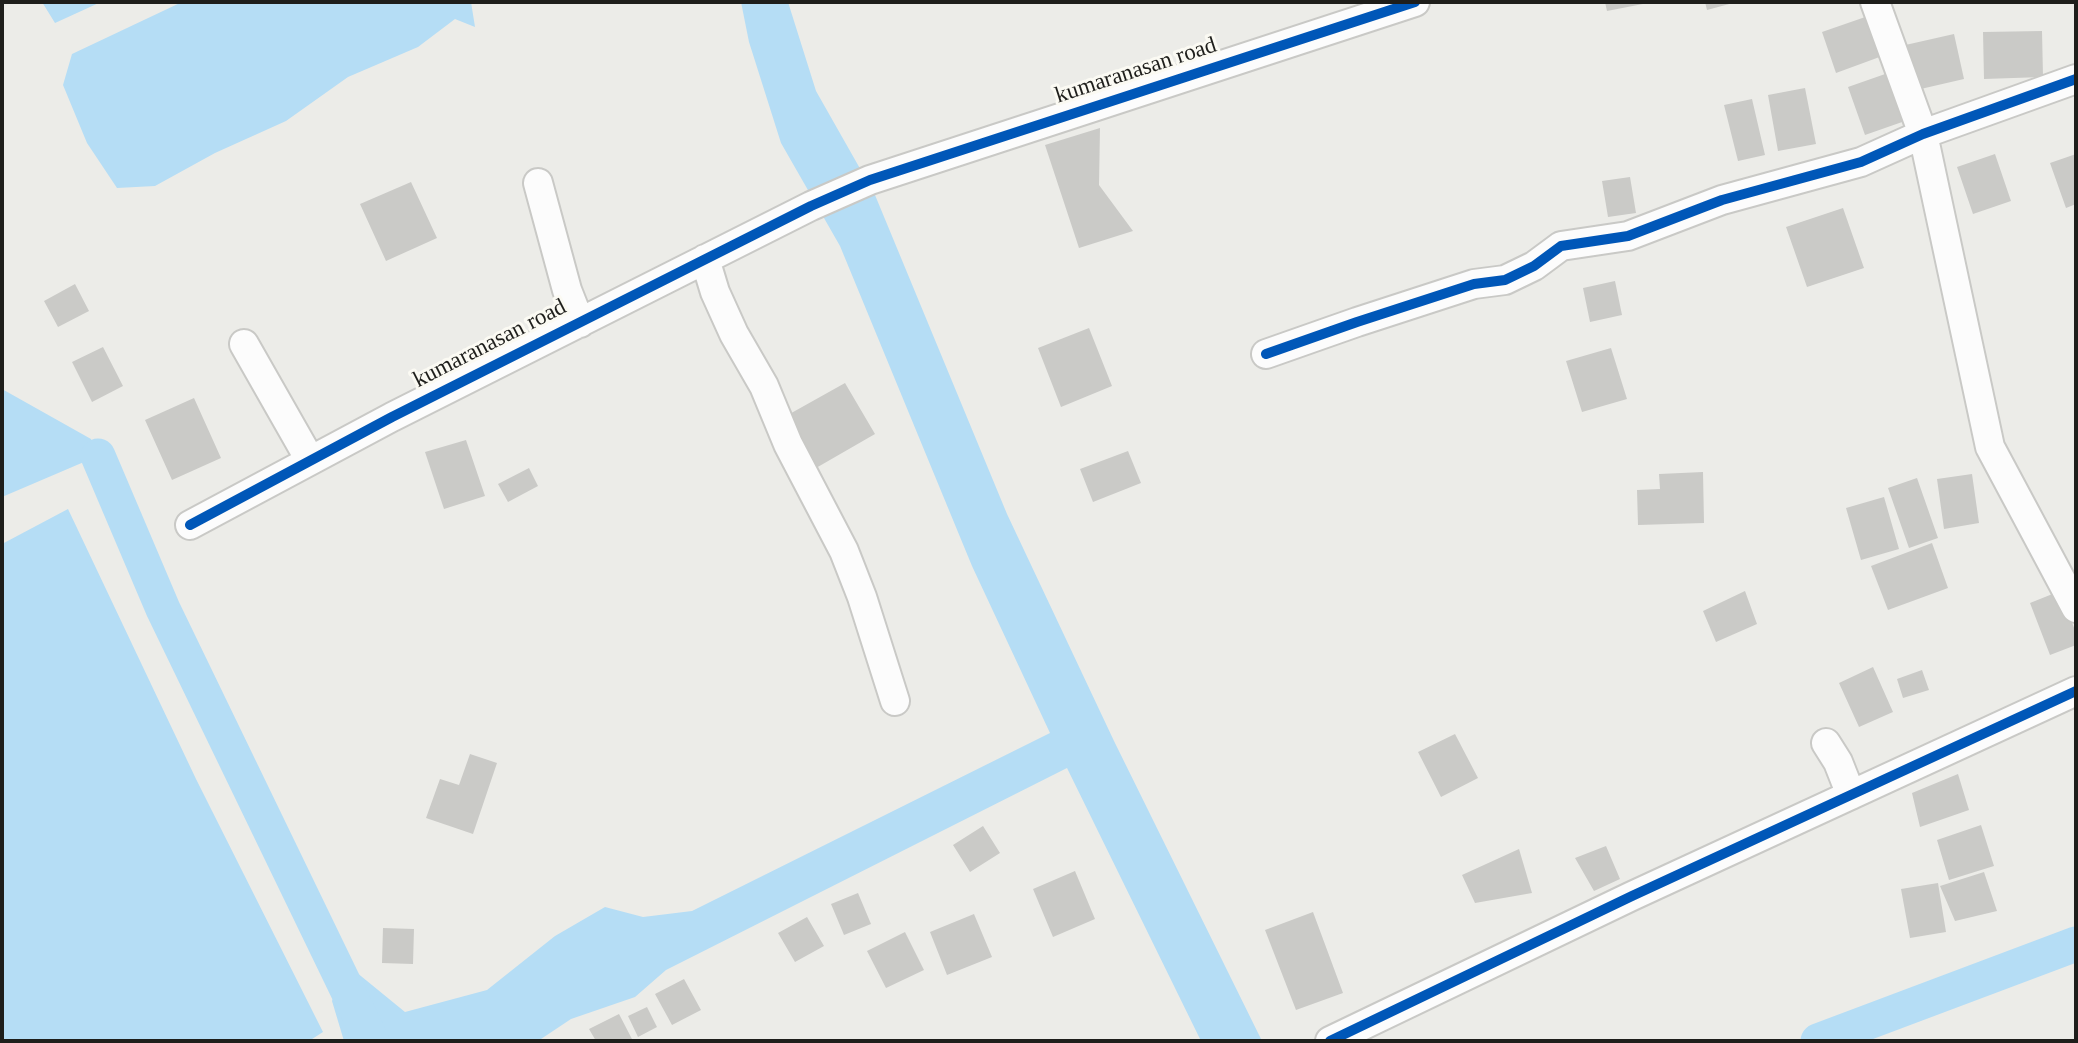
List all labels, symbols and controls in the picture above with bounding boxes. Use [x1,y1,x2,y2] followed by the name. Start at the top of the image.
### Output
[1052,32,1220,110] street label: kumaranasan road
[409,294,571,394] street label: kumaranasan road

